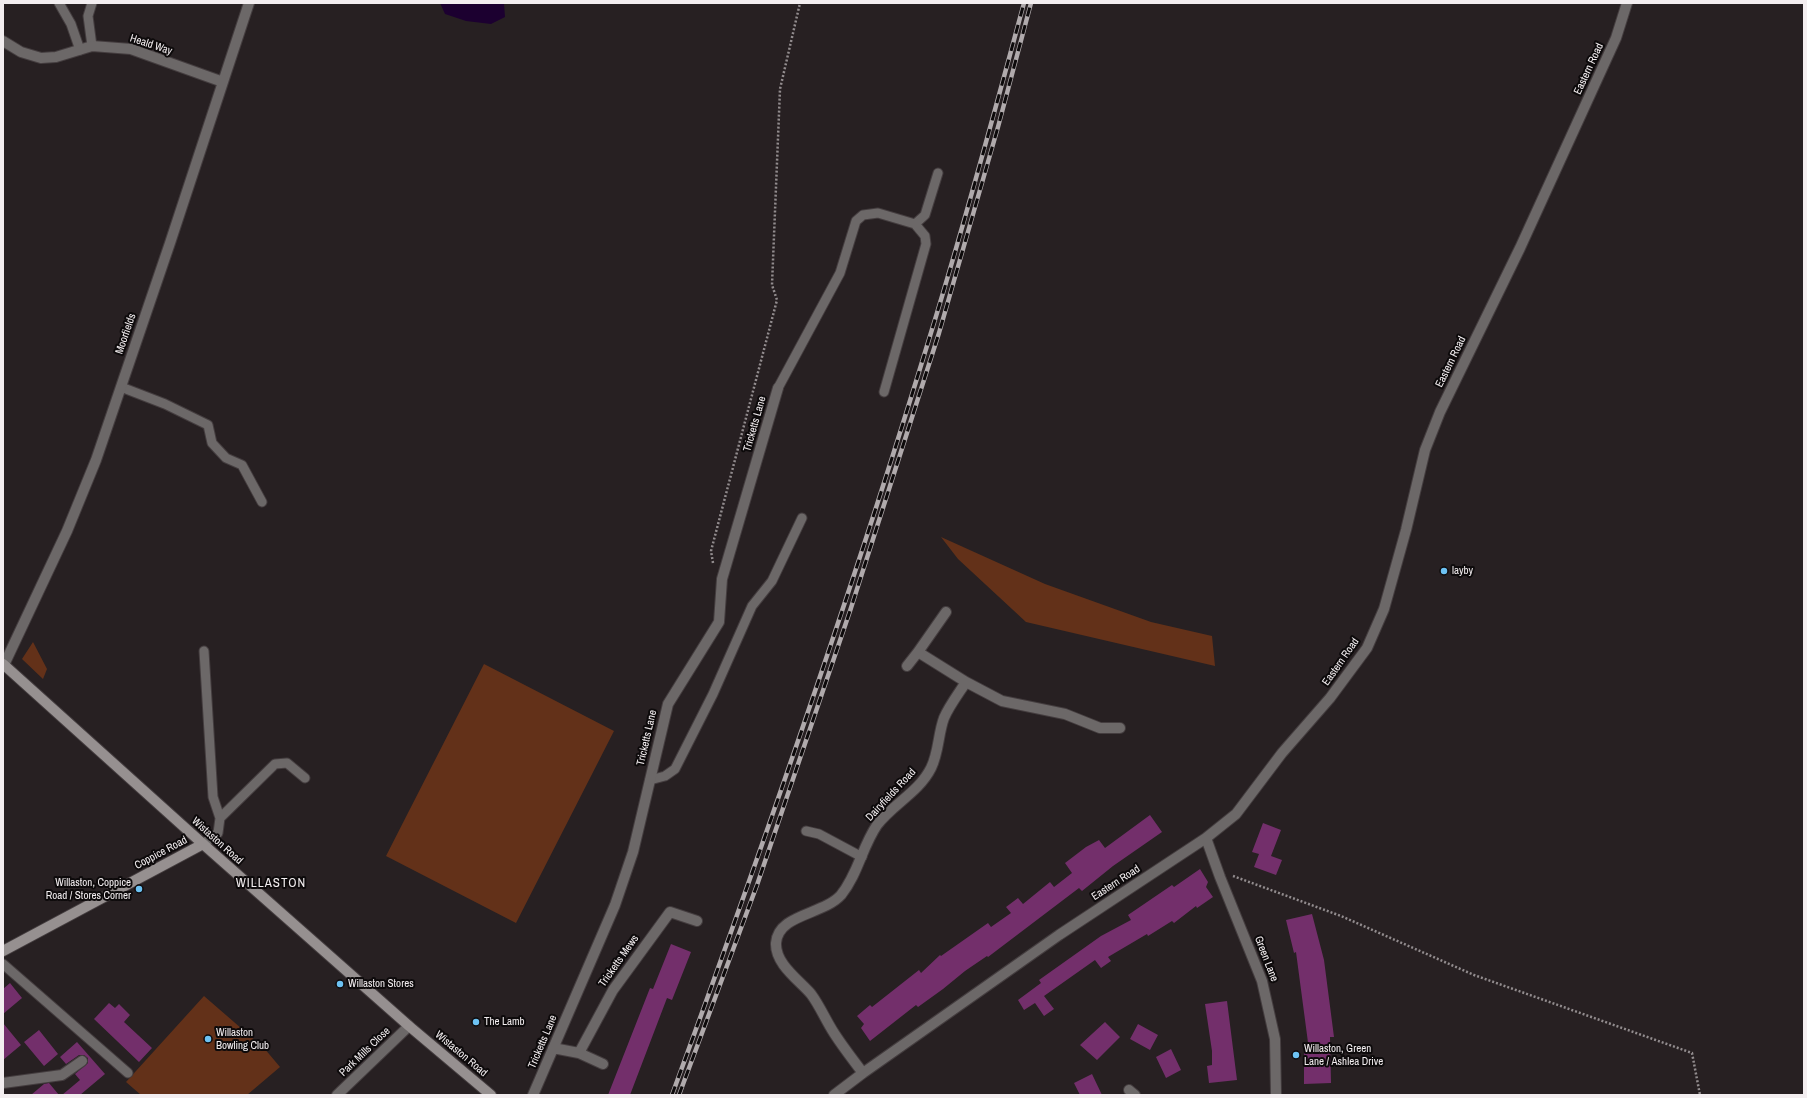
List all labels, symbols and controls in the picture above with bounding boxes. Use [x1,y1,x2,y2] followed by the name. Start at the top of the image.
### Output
[128,32,174,58] street label: Heald Way
[1571,41,1607,97] street label: Eastern Road
[113,312,139,356] street label: Moorfields
[1433,334,1469,390] street label: Eastern Road
[741,395,769,453] street label: Tricketts Lane
[1452,564,1473,578] place label: layby
[1439,566,1449,576] marker: layby
[1320,636,1362,688] street label: Eastern Road
[634,709,660,767] street label: Tricketts Lane
[863,766,919,824] street label: Dairyfields Road
[189,815,245,867] street label: Wistaston Road
[132,834,190,872] street label: Coppice Road
[1089,862,1143,904] street label: Eastern Road
[46,876,131,902] place label: Willaston, Coppice Road / Stores Corner
[236,876,306,892] district label: WILLASTON
[134,884,144,894] marker: Willaston, Coppice Road / Stores Corner
[596,933,642,989] street label: Tricketts Mews
[1251,934,1281,984] street label: Green Lane
[348,977,414,991] place label: Willaston Stores
[335,979,345,989] marker: Willaston Stores
[526,1013,560,1071] street label: Tricketts Lane
[484,1015,525,1029] place label: The Lamb
[471,1017,481,1027] marker: The Lamb
[337,1025,393,1079] street label: Park Mills Close
[216,1026,269,1052] place label: Willaston Bowling Club
[432,1028,490,1080] street label: Wistaston Road
[203,1034,213,1044] marker: Willaston Bowling Club
[1304,1042,1383,1068] place label: Willaston, Green Lane / Ashlea Drive
[1291,1050,1301,1060] marker: Willaston, Green Lane / Ashlea Drive

